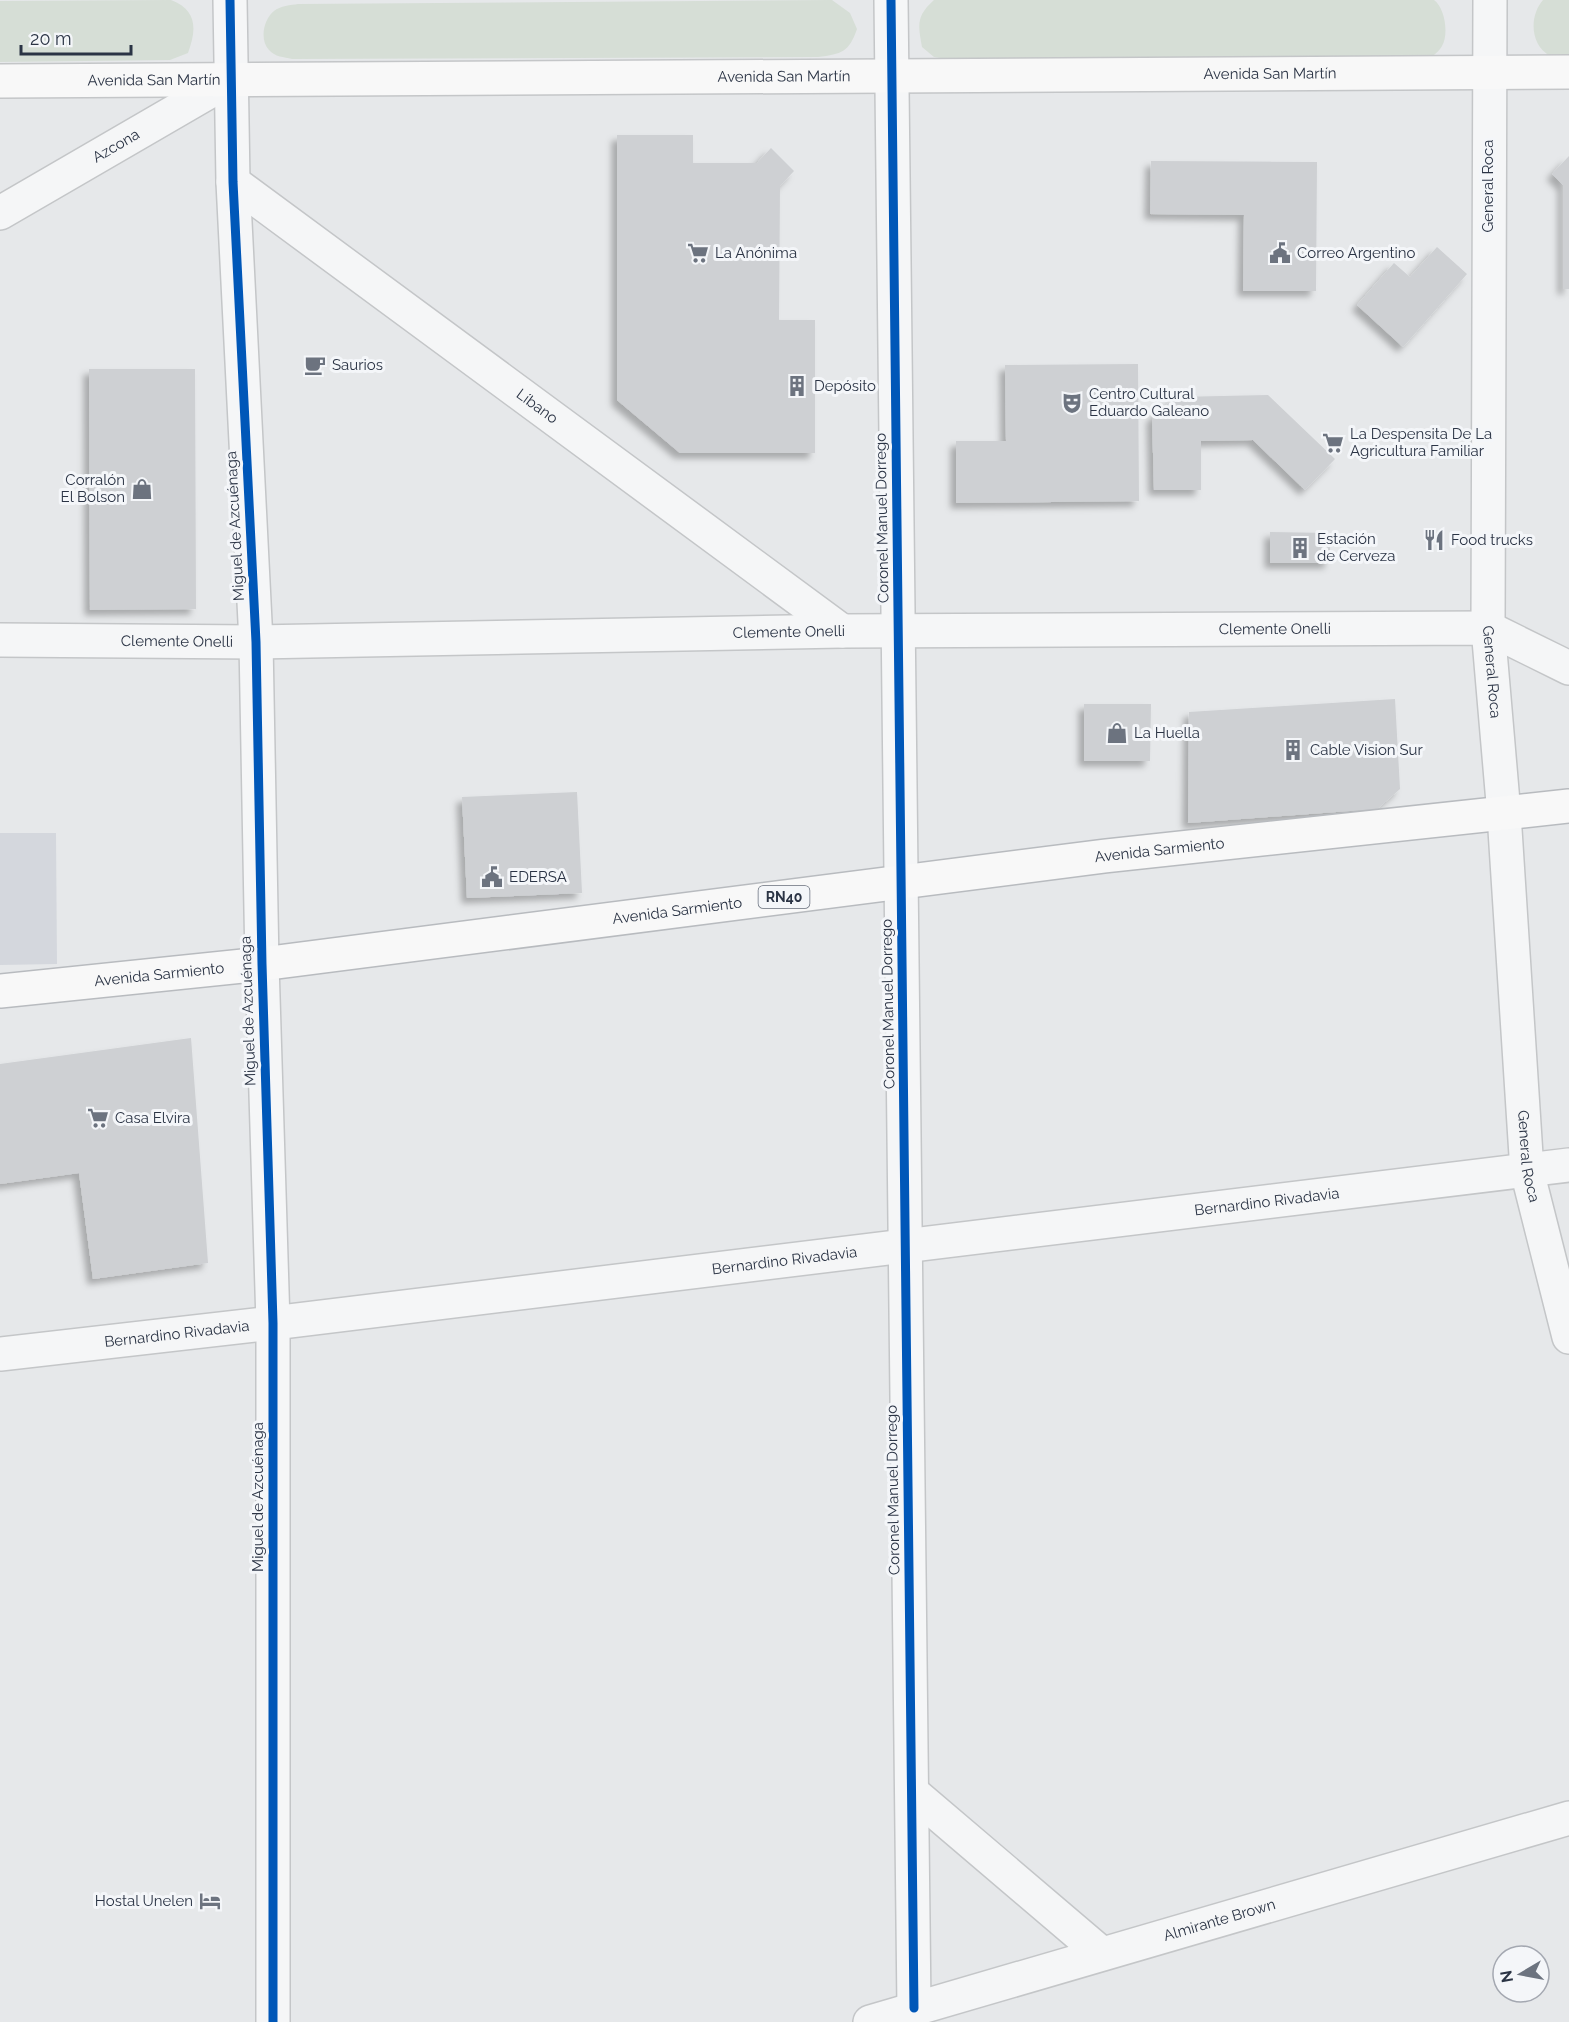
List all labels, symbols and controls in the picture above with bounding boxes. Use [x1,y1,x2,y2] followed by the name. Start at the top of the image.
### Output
[21,18,130,56] scale bar
[30,28,72,49] text: 20 m
[1203,64,1337,83] street label: Avenida San Martín
[717,67,851,86] street label: Avenida San Martín
[87,71,221,89] street label: Avenida San Martín
[89,125,143,166] street label: Azcona
[1479,140,1497,232] street label: General Roca
[686,241,710,265] supermarket icon: La Anónima
[1268,241,1292,265] public building icon: Correo Argentino
[715,244,797,262] place label: La Anónima
[1297,244,1416,262] place label: Correo Argentino
[303,353,327,377] cafe icon: Saurios
[332,356,383,374] place label: Saurios
[785,374,809,398] building icon: Depósito
[814,377,876,395] place label: Depósito
[513,385,562,428] street label: Líbano
[1089,385,1209,420] place label: Centro Cultural Eduardo Galeano
[1060,391,1084,415] theatre icon: Centro Cultural Eduardo Galeano
[1350,425,1492,460] place label: La Despensita De La Agricultura Familiar
[1321,431,1345,455] supermarket icon: La Despensita De La Agricultura Familiar
[872,433,892,603] street label: Coronel Manuel Dorrego
[222,451,248,601] street label: Miguel de Azcuénaga
[61,471,125,506] place label: Corralón El Bolson
[130,477,154,501] shop icon: Corralón El Bolson
[1422,528,1446,552] restaurant icon: Food trucks
[1317,530,1395,565] place label: Estación de Cerveza
[1451,531,1533,549] place label: Food trucks
[1288,536,1312,560] building icon: Estación de Cerveza
[1219,620,1331,638] street label: Clemente Onelli
[733,622,845,642] street label: Clemente Onelli
[1479,625,1505,719] street label: General Roca
[121,632,233,651] street label: Clemente Onelli
[1105,721,1129,745] shop icon: La Huella
[1134,724,1200,742] place label: La Huella
[1281,738,1305,762] building icon: Cable Vision Sur
[1310,741,1423,759] place label: Cable Vision Sur
[1093,834,1225,866] street label: Avenida Sarmiento
[480,865,504,889] public building icon: EDERSA
[509,868,567,886] place label: EDERSA
[758,886,810,908] road number: RN40
[611,894,743,928] street label: Avenida Sarmiento
[878,919,898,1089] street label: Coronel Manuel Dorrego
[236,936,260,1086] street label: Miguel de Azcuénaga
[93,959,225,990] street label: Avenida Sarmiento
[86,1106,110,1130] supermarket icon: Casa Elvira
[115,1109,190,1127] place label: Casa Elvira
[1514,1110,1544,1204] street label: General Roca
[1193,1184,1340,1220] street label: Bernardino Rivadavia
[711,1243,858,1278] street label: Bernardino Rivadavia
[103,1317,250,1351] street label: Bernardino Rivadavia
[883,1405,903,1575] street label: Coronel Manuel Dorrego
[249,1422,267,1572] street label: Miguel de Azcuénaga
[198,1889,222,1913] hotel icon: Hostal Unelen
[95,1892,193,1910] place label: Hostal Unelen
[1161,1895,1277,1945] street label: Almirante Brown
[1491,1944,1551,2004] north arrow
[1496,1969,1517,1984] text: N

